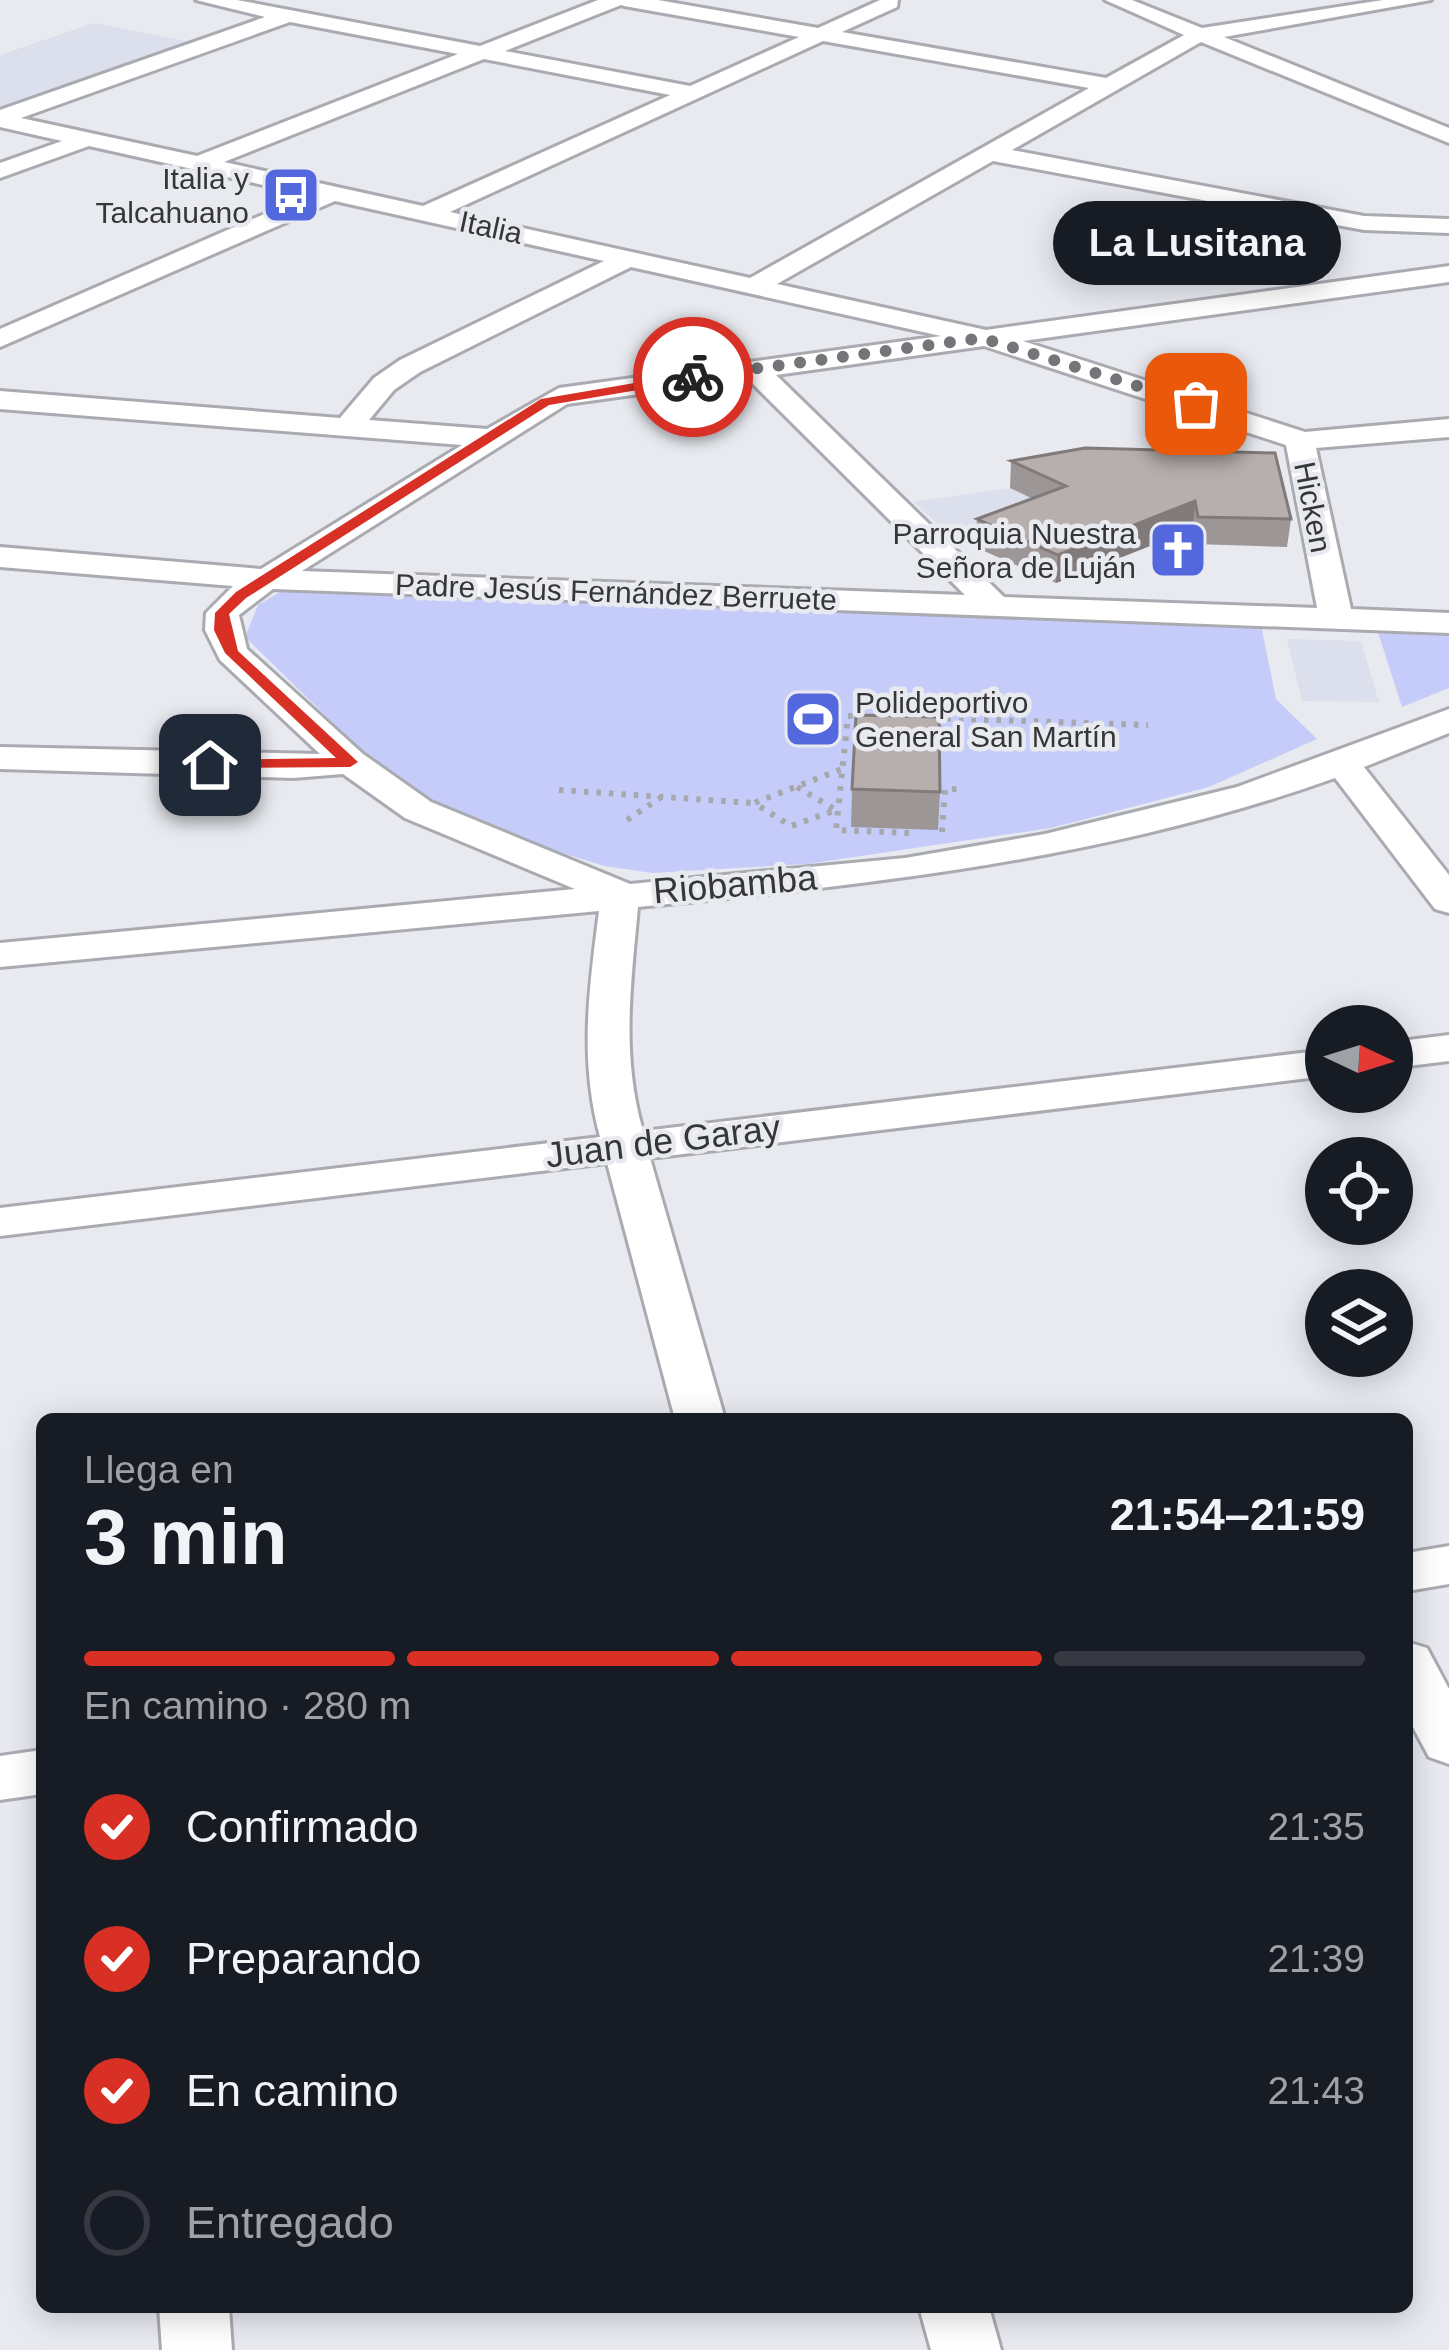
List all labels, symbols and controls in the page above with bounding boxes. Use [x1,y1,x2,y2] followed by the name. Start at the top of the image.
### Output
[96,162,249,229] place label: Italia y Talcahuano
[260,164,322,226] bus stop icon: Italia y Talcahuano
[1052,200,1340,284] callout: La Lusitana
[457,204,526,250] street label: Italia
[1089,221,1305,264] text: La Lusitana
[633,317,753,437] courier
[660,344,726,410] icon: bike
[1145,353,1247,455] pin
[1163,371,1229,437] icon: bag
[1288,459,1338,555] street label: Hicken
[893,517,1136,584] place label: Parroquia Nuestra Señora de Luján
[1147,519,1209,581] church icon: Parroquia Nuestra Señora de Luján
[395,568,837,616] street label: Padre Jesús Fernández Berruete
[855,686,1117,753] place label: Polideportivo General San Martín
[782,688,844,750] sports icon: Polideportivo General San Martín
[159,714,261,816] pin
[177,732,243,798] icon: home
[651,856,819,912] street label: Riobamba
[1305,1005,1413,1113] north arrow
[1305,1005,1413,1377] map controls
[543,1106,783,1176] street label: Juan de Garay
[1305,1137,1413,1245] button: locate
[1305,1269,1413,1377] button: layers
[84,1448,234,1491] text: Llega en
[1110,1489,1365,1540] text: 21:54–21:59
[84,1493,288,1581] text: 3 min
[84,1684,411,1727] text: En camino · 280 m
[84,1794,150,1860] icon: check
[186,1801,419,1852] text: Confirmado
[1267,1805,1365,1848] text: 21:35
[84,1926,150,1992] icon: check
[186,1933,421,1984] text: Preparando
[1267,1937,1365,1980] text: 21:39
[84,2058,150,2124] icon: check
[186,2065,399,2116] text: En camino
[1267,2069,1365,2112] text: 21:43
[186,2197,394,2248] text: Entregado

